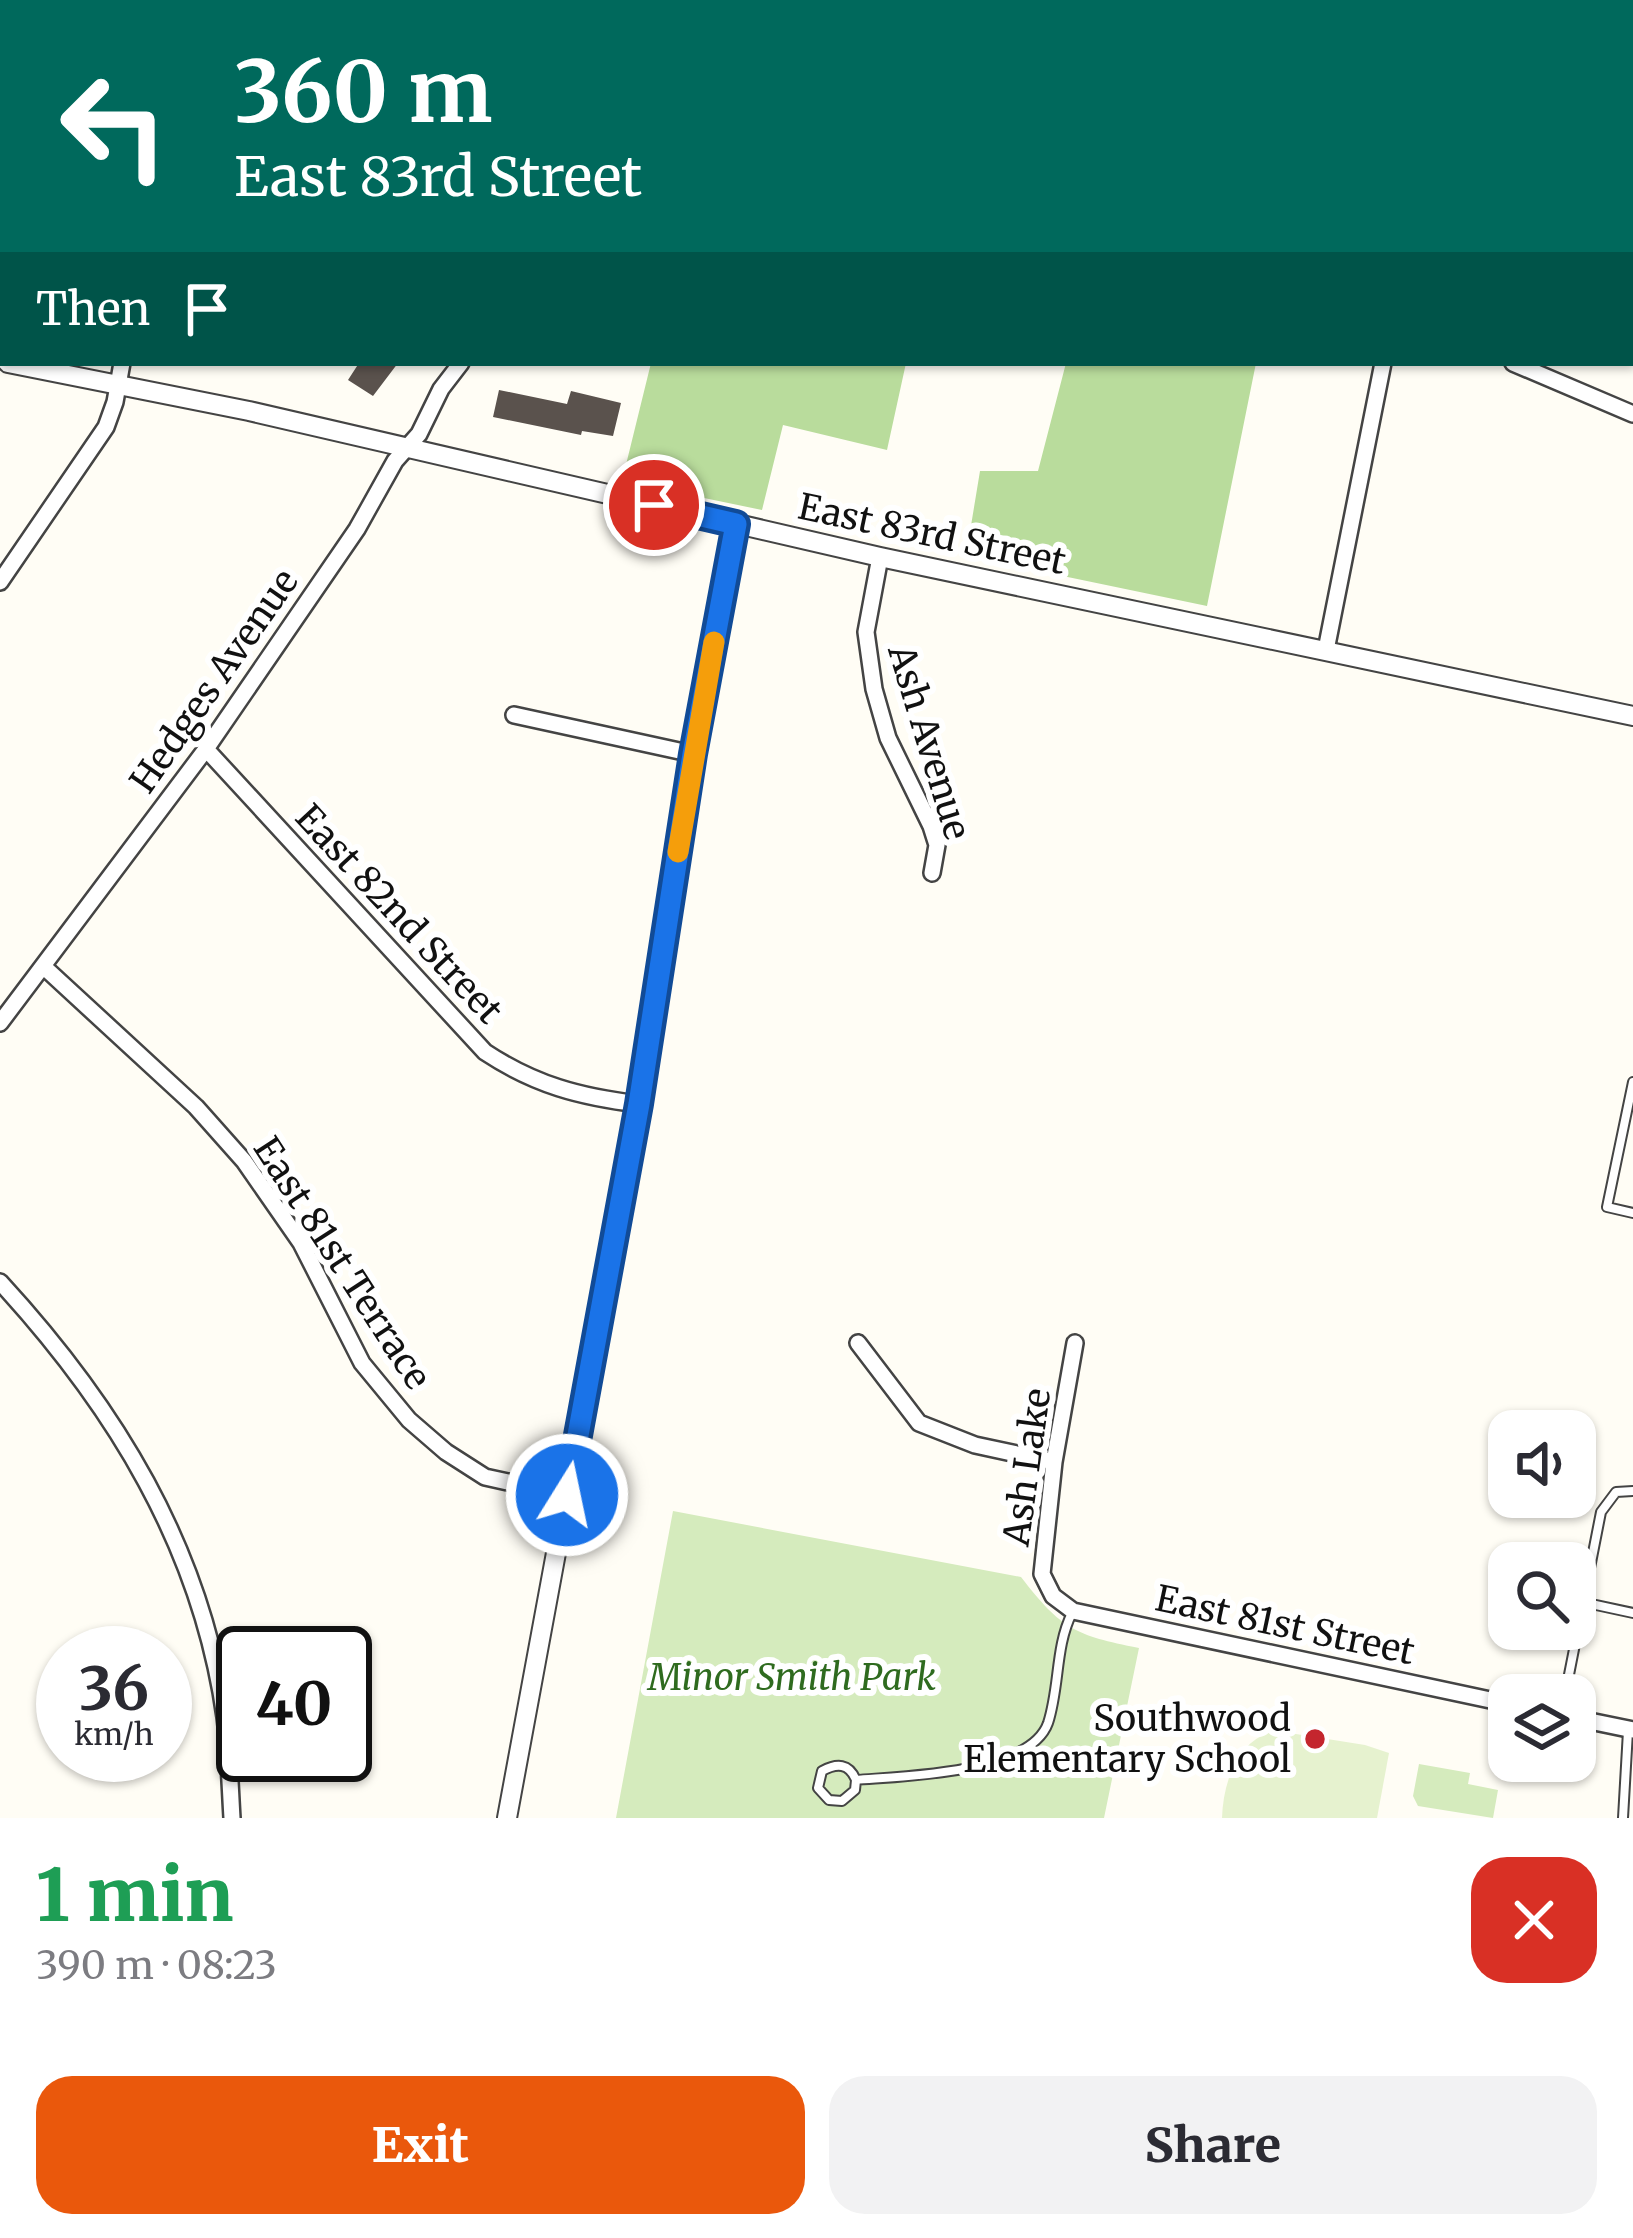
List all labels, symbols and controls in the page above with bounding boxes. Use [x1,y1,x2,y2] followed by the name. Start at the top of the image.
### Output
[234,39,492,145] text: 360 m
[36,48,192,204] icon: left
[234,143,642,211] text: East 83rd Street
[174,276,240,342] icon: arrive
[36,281,150,337] text: Then
[603,454,705,556] pin
[621,472,687,538] icon: arrive
[794,484,1070,584] street label: East 83rd Street
[120,561,308,801] street label: Hedges Avenue
[878,638,980,845] street label: Ash Avenue
[286,795,512,1033] street label: East 82nd Street
[244,1129,440,1397] street label: East 81st Terrace
[994,1385,1060,1550] street label: Ash Lake
[1488,1410,1596,1782] map controls
[1488,1410,1596,1518] button: sound
[504,1432,630,1558] position arrow
[1488,1542,1596,1650] button: search
[1151,1576,1419,1674] street label: East 81st Street
[216,1626,372,1782] speed limit sign: 40
[79,1651,149,1726] text: 36
[646,1655,936,1700] park label: Minor Smith Park
[1488,1674,1596,1782] button: layers
[963,1696,1291,1782] place label: Southwood Elementary School
[74,1715,154,1753] text: km/h
[1302,1726,1328,1752] marker: Southwood Elementary School
[36,1850,233,1941] text: 1 min
[1471,1857,1597,1983] button: close
[36,1941,277,1990] text: 390 m · 08:23
[36,2076,805,2214] button: Exit
[829,2076,1597,2214] button: Share

